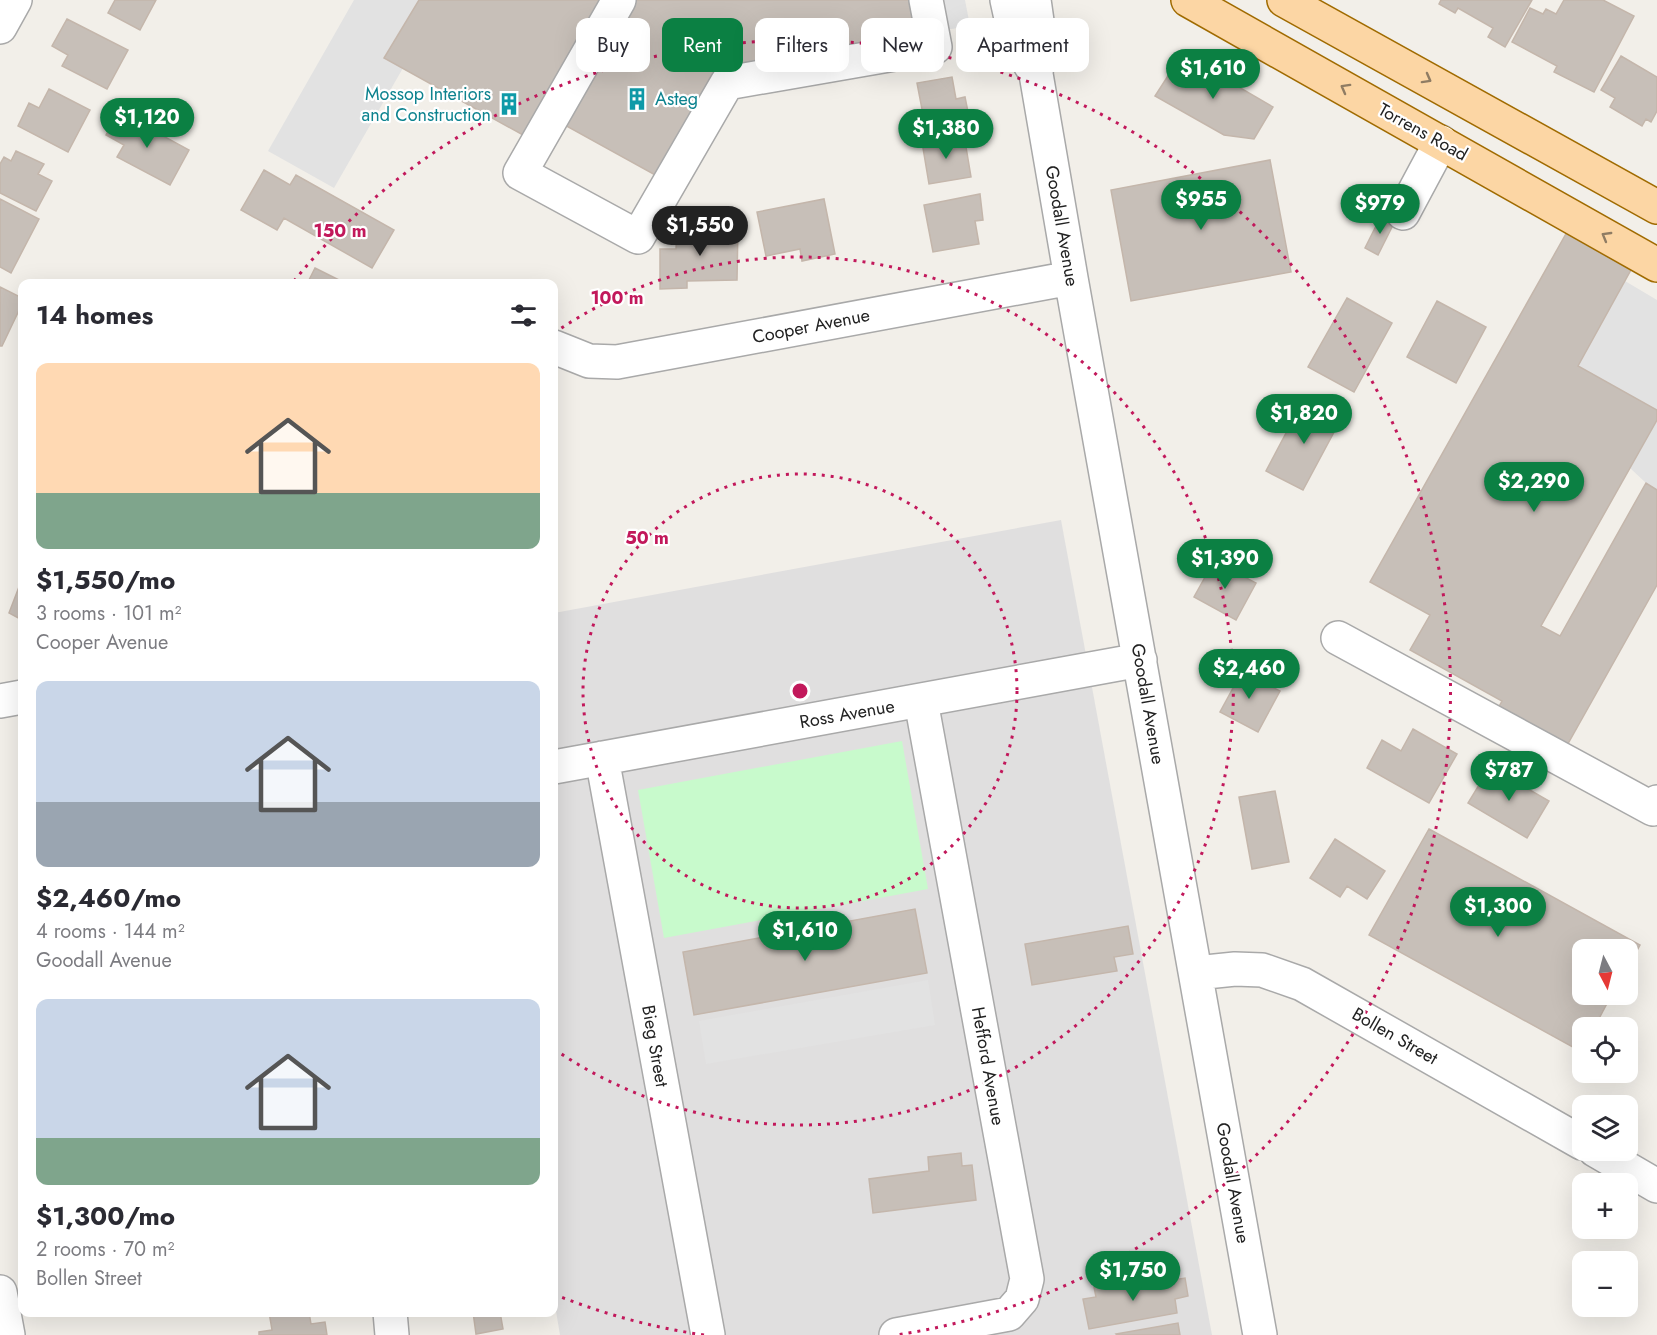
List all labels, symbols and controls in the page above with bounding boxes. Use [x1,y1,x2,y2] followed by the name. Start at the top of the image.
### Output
[576,18,650,72] chip: Buy
[662,18,743,72] chip: Rent
[755,18,849,72] chip: Filters
[861,18,944,72] chip: New
[956,18,1089,72] chip: Apartment
[1164,49,1262,100] pin: $1,610
[1180,54,1246,83] text: $1,610
[1421,72,1431,84] one-way arrow
[362,81,491,128] place label: Mossop Interiors and Construction
[1341,84,1351,95] one-way arrow
[624,86,650,112] building icon: Asteg
[655,86,698,112] place label: Asteg
[496,91,522,117] building icon: Mossop Interiors and Construction
[1374,97,1472,167] street label: Torrens Road
[98,98,196,149] pin: $1,120
[114,103,180,132] text: $1,120
[897,109,995,160] pin: $1,380
[912,114,980,143] text: $1,380
[1039,164,1085,288] street label: Goodall Avenue
[1165,180,1237,231] pin: $955
[1344,184,1416,235] pin: $979
[1175,185,1227,214] text: $955
[1355,189,1405,218] text: $979
[651,206,749,257] pin: $1,550
[666,211,734,240] text: $1,550
[314,218,366,244] text: 150 m
[1602,232,1612,243] one-way arrow
[590,285,644,311] text: 100 m
[36,296,153,334] text: 14 homes
[507,299,540,332] icon: filters
[750,302,872,350] street label: Cooper Avenue
[1255,394,1353,445] pin: $1,820
[1270,399,1338,428] text: $1,820
[234,402,342,510] icon: home
[1485,462,1583,513] pin: $2,290
[1498,467,1570,496] text: $2,290
[625,525,669,551] text: 50 m
[1176,539,1274,590] pin: $1,390
[1191,544,1259,573] text: $1,390
[36,561,175,599] text: $1,550/mo
[36,599,182,628] text: 3 rooms · 101 m²
[36,628,168,657] text: Cooper Avenue
[1125,642,1171,766] street label: Goodall Avenue
[1200,649,1298,700] pin: $2,460
[1213,654,1285,683] text: $2,460
[790,681,810,701] centre of rings
[798,693,896,735] street label: Ross Avenue
[234,720,342,828] icon: home
[1473,751,1545,802] pin: $787
[1485,756,1533,785] text: $787
[36,879,181,917] text: $2,460/mo
[1449,887,1547,938] pin: $1,300
[1464,892,1532,921] text: $1,300
[756,911,854,962] pin: $1,610
[772,916,838,945] text: $1,610
[36,917,185,946] text: 4 rooms · 144 m²
[1572,939,1638,1005] north arrow
[1572,939,1638,1317] map controls
[36,946,172,975] text: Goodall Avenue
[1347,1001,1443,1071] street label: Bollen Street
[635,1003,675,1090] street label: Bieg Street
[965,1005,1011,1127] street label: Hefford Avenue
[1572,1017,1638,1083] button: locate
[234,1038,342,1146] icon: home
[1572,1095,1638,1161] button: layers
[1210,1121,1256,1245] street label: Goodall Avenue
[1572,1173,1638,1239] button: +
[36,1197,175,1235] text: $1,300/mo
[36,1235,174,1264] text: 2 rooms · 70 m²
[1084,1251,1182,1302] pin: $1,750
[1572,1251,1638,1317] button: −
[1099,1256,1167,1285] text: $1,750
[36,1264,142,1293] text: Bollen Street

